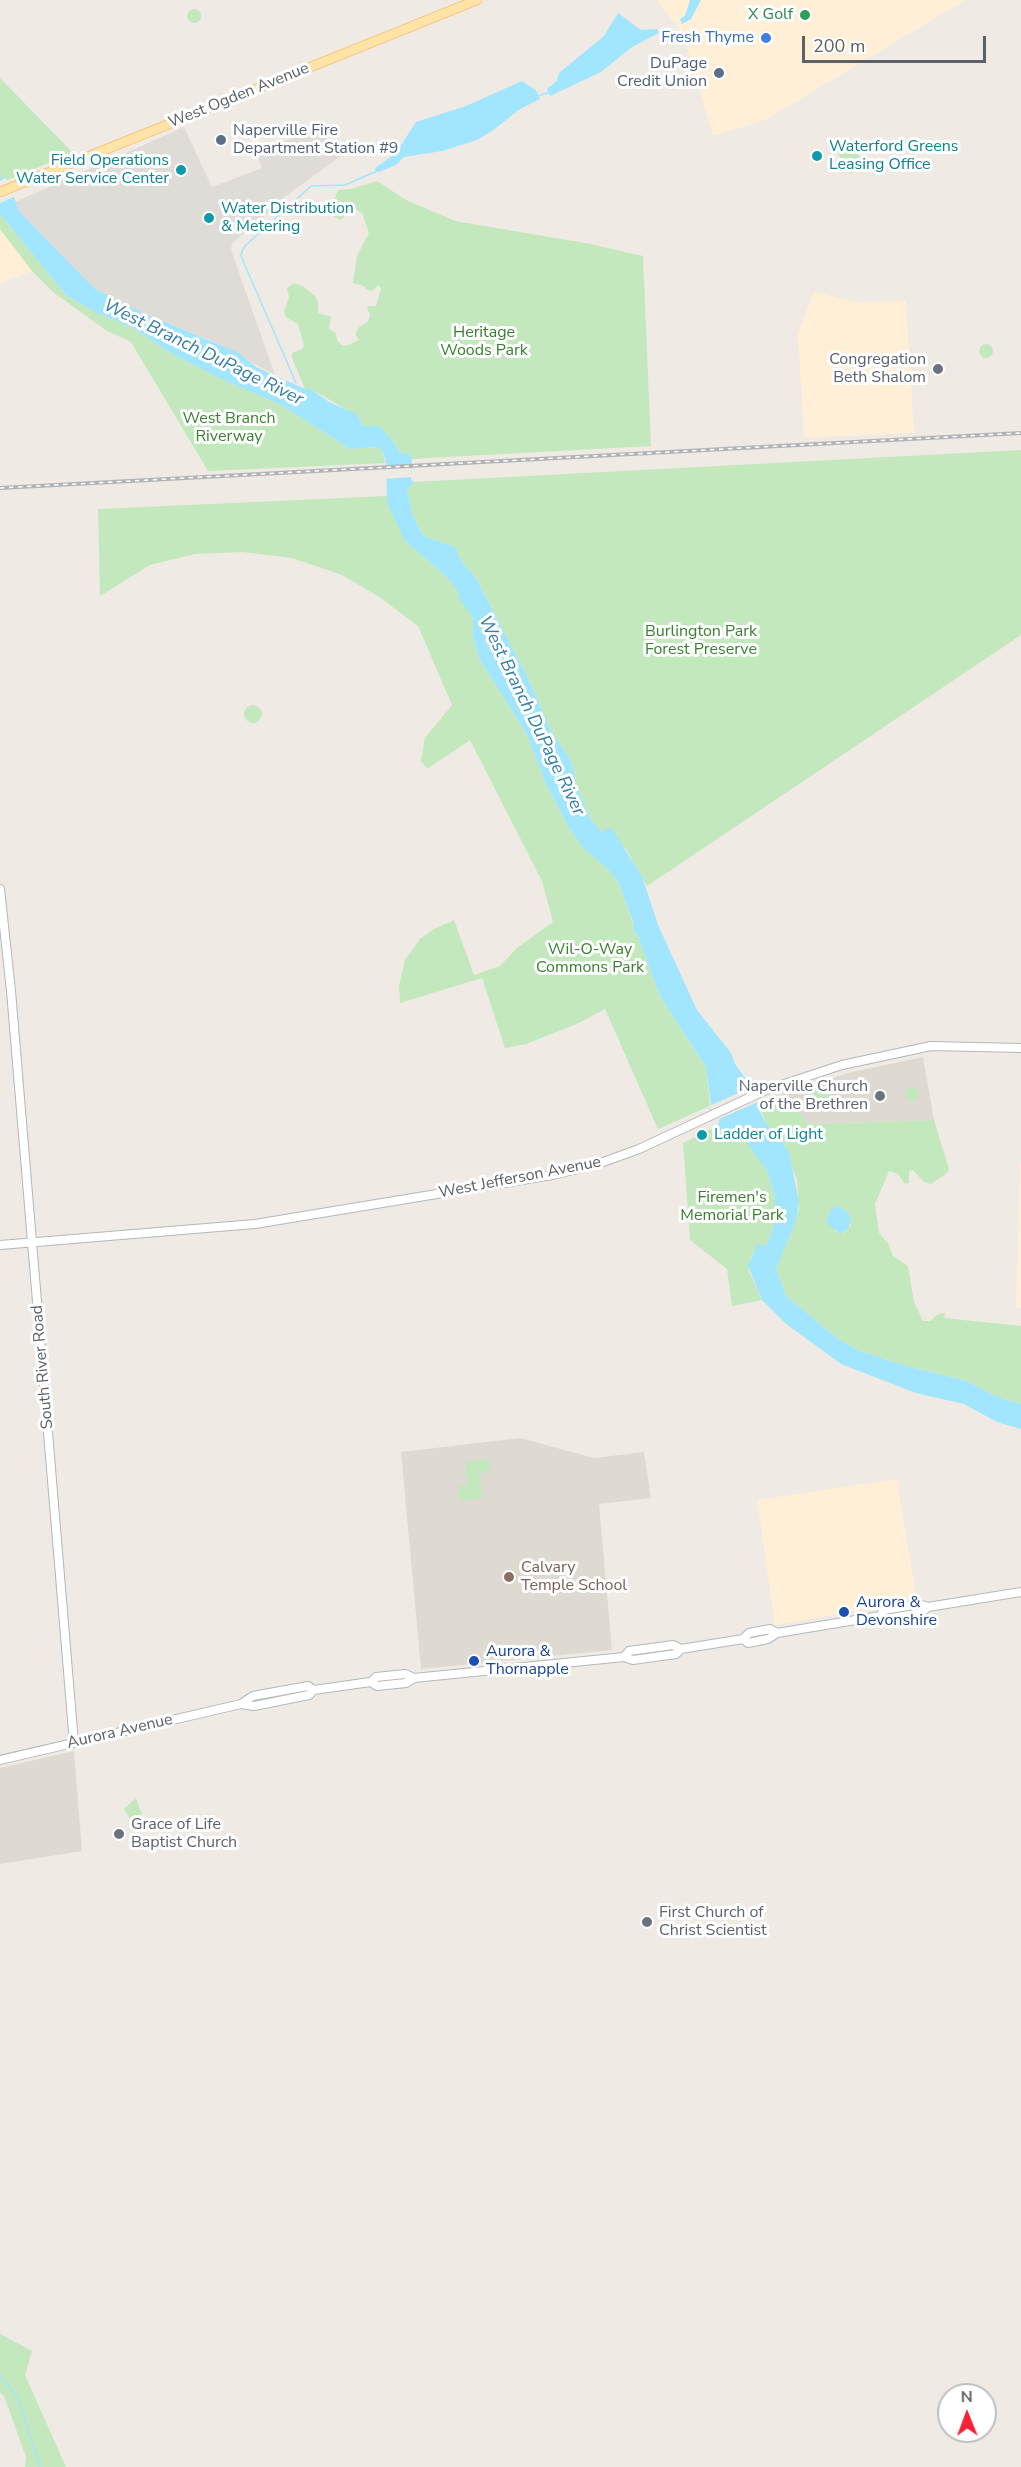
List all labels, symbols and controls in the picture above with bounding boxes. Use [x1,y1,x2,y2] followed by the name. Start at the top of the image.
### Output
[748,5,793,25] place label: X Golf
[798,8,812,22] marker: X Golf
[805,24,990,62] scale bar
[661,28,754,48] place label: Fresh Thyme
[759,31,773,45] marker: Fresh Thyme
[813,34,865,58] text: 200 m
[617,54,707,92] place label: DuPage Credit Union
[166,59,312,133] street label: West Ogden Avenue
[712,66,726,80] marker: DuPage Credit Union
[233,121,398,159] place label: Naperville Fire Department Station #9
[214,133,228,147] marker: Naperville Fire Department Station #9
[829,137,958,175] place label: Waterford Greens Leasing Office
[810,149,824,163] marker: Waterford Greens Leasing Office
[16,151,169,189] place label: Field Operations Water Service Center
[174,163,188,177] marker: Field Operations Water Service Center
[221,199,354,237] place label: Water Distribution & Metering
[202,211,216,225] marker: Water Distribution & Metering
[100,295,306,411] water label: West Branch DuPage River
[440,323,528,361] park label: Heritage Woods Park
[829,350,926,388] place label: Congregation Beth Shalom
[931,362,945,376] marker: Congregation Beth Shalom
[182,409,276,447] park label: West Branch Riverway
[473,613,589,819] water label: West Branch DuPage River
[645,622,757,660] park label: Burlington Park Forest Preserve
[536,940,644,978] park label: Wil-O-Way Commons Park
[739,1077,868,1115] place label: Naperville Church of the Brethren
[873,1089,887,1103] marker: Naperville Church of the Brethren
[714,1125,823,1145] place label: Ladder of Light
[695,1128,709,1142] marker: Ladder of Light
[437,1153,603,1203] street label: West Jefferson Avenue
[680,1188,784,1226] park label: Firemen's Memorial Park
[28,1304,58,1430] street label: South River Road
[521,1558,627,1596] place label: Calvary Temple School
[502,1570,516,1584] marker: Calvary Temple School
[856,1593,937,1631] place label: Aurora & Devonshire
[837,1605,851,1619] marker: Aurora & Devonshire
[486,1642,569,1680] place label: Aurora & Thornapple
[467,1654,481,1668] marker: Aurora & Thornapple
[65,1711,175,1753] street label: Aurora Avenue
[131,1815,237,1853] place label: Grace of Life Baptist Church
[112,1827,126,1841] marker: Grace of Life Baptist Church
[659,1903,767,1941] place label: First Church of Christ Scientist
[640,1915,654,1929] marker: First Church of Christ Scientist
[937,2383,997,2443] north arrow
[961,2386,973,2408] text: N

